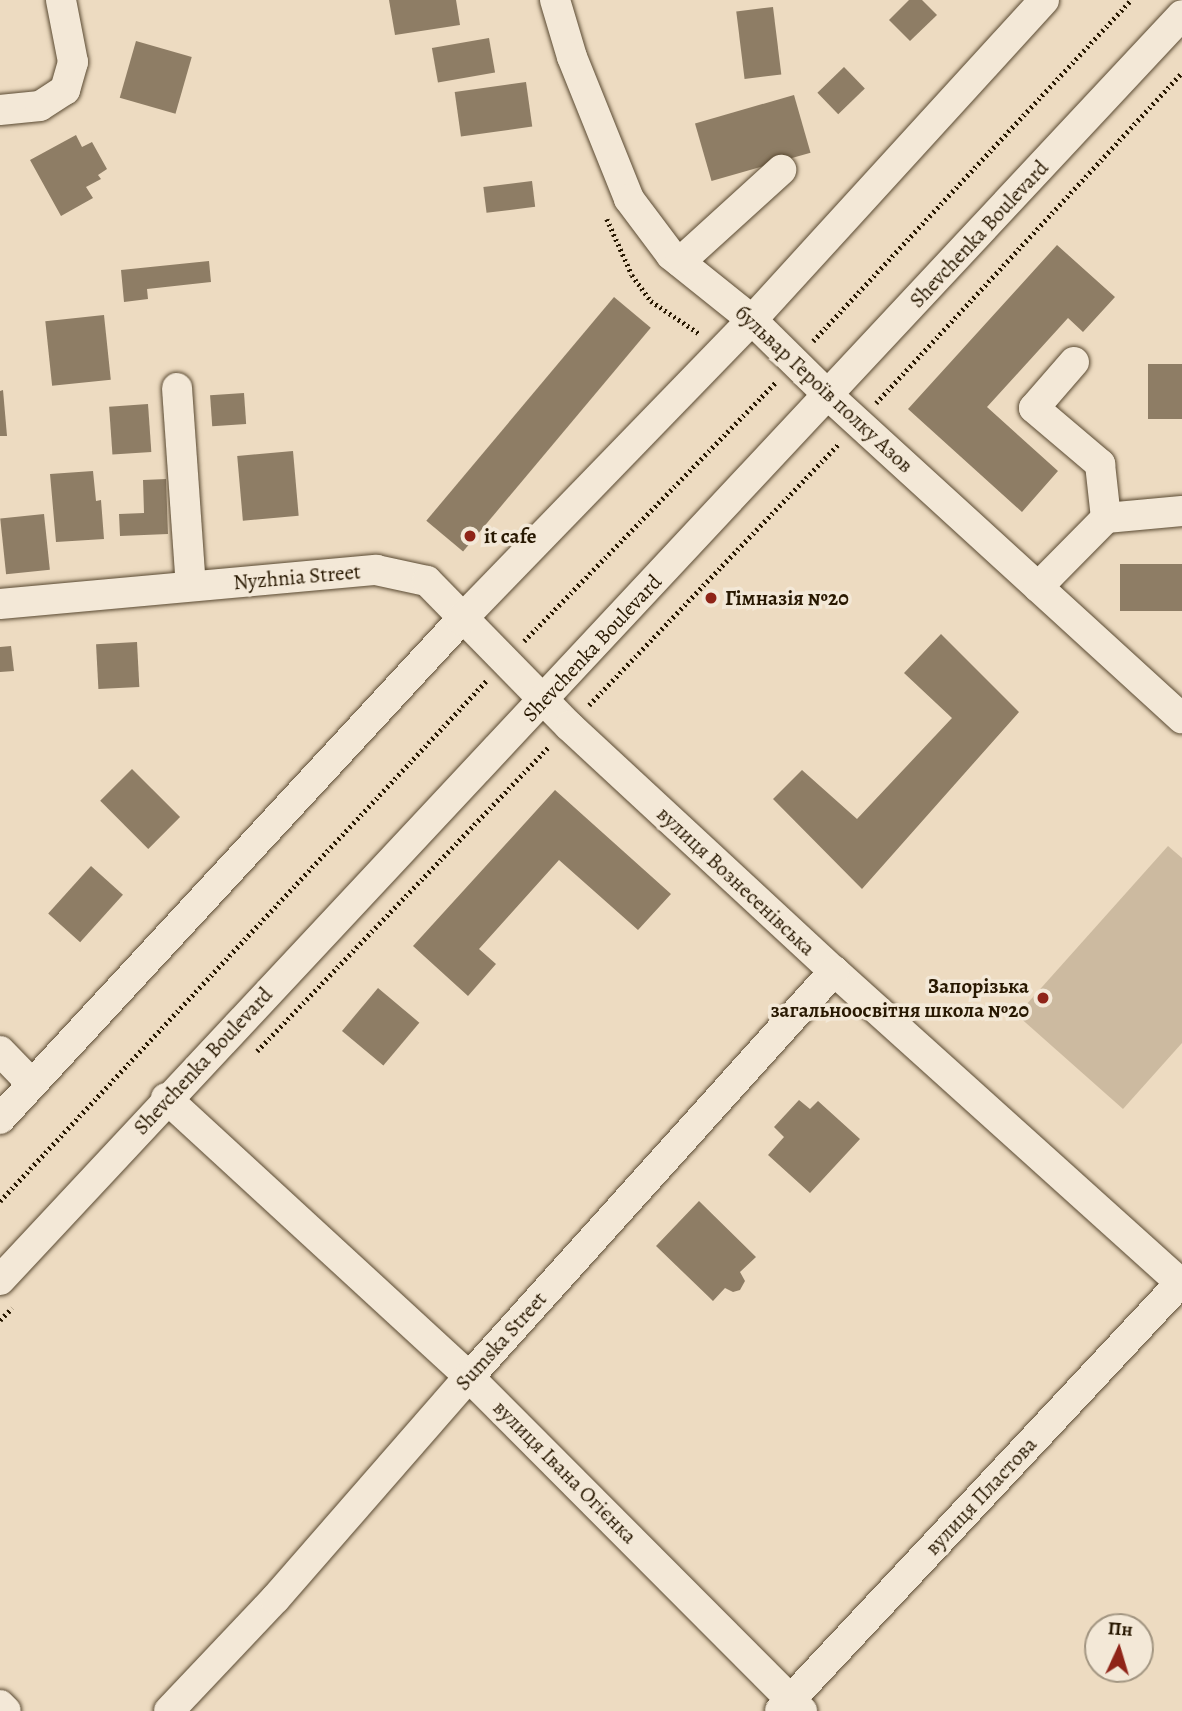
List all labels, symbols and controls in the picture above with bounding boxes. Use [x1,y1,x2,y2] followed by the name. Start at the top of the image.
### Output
[904,155,1054,313] street label: Shevchenka Boulevard
[730,300,918,478] street label: бульвар Героїв полку Азов
[484,523,536,549] place label: it cafe
[462,528,478,544] marker: it cafe
[232,559,362,595] street label: Nyzhnia Street
[517,569,667,727] street label: Shevchenka Boulevard
[725,585,849,611] place label: Гімназія №20
[703,590,719,606] marker: Гімназія №20
[652,801,820,961] street label: вулиця Вознесенівська
[770,973,1029,1023] place label: Запорізька загальноосвітня школа №20
[128,982,278,1140] street label: Shevchenka Boulevard
[1035,990,1051,1006] marker: Запорізька загальноосвітня школа №20
[450,1286,552,1396] street label: Sumska Street
[488,1395,642,1549] street label: вулиця Івана Огієнка
[920,1432,1042,1560] street label: вулиця Пластова
[1084,1613,1154,1683] north arrow
[1107,1615,1134,1643] text: Пн

